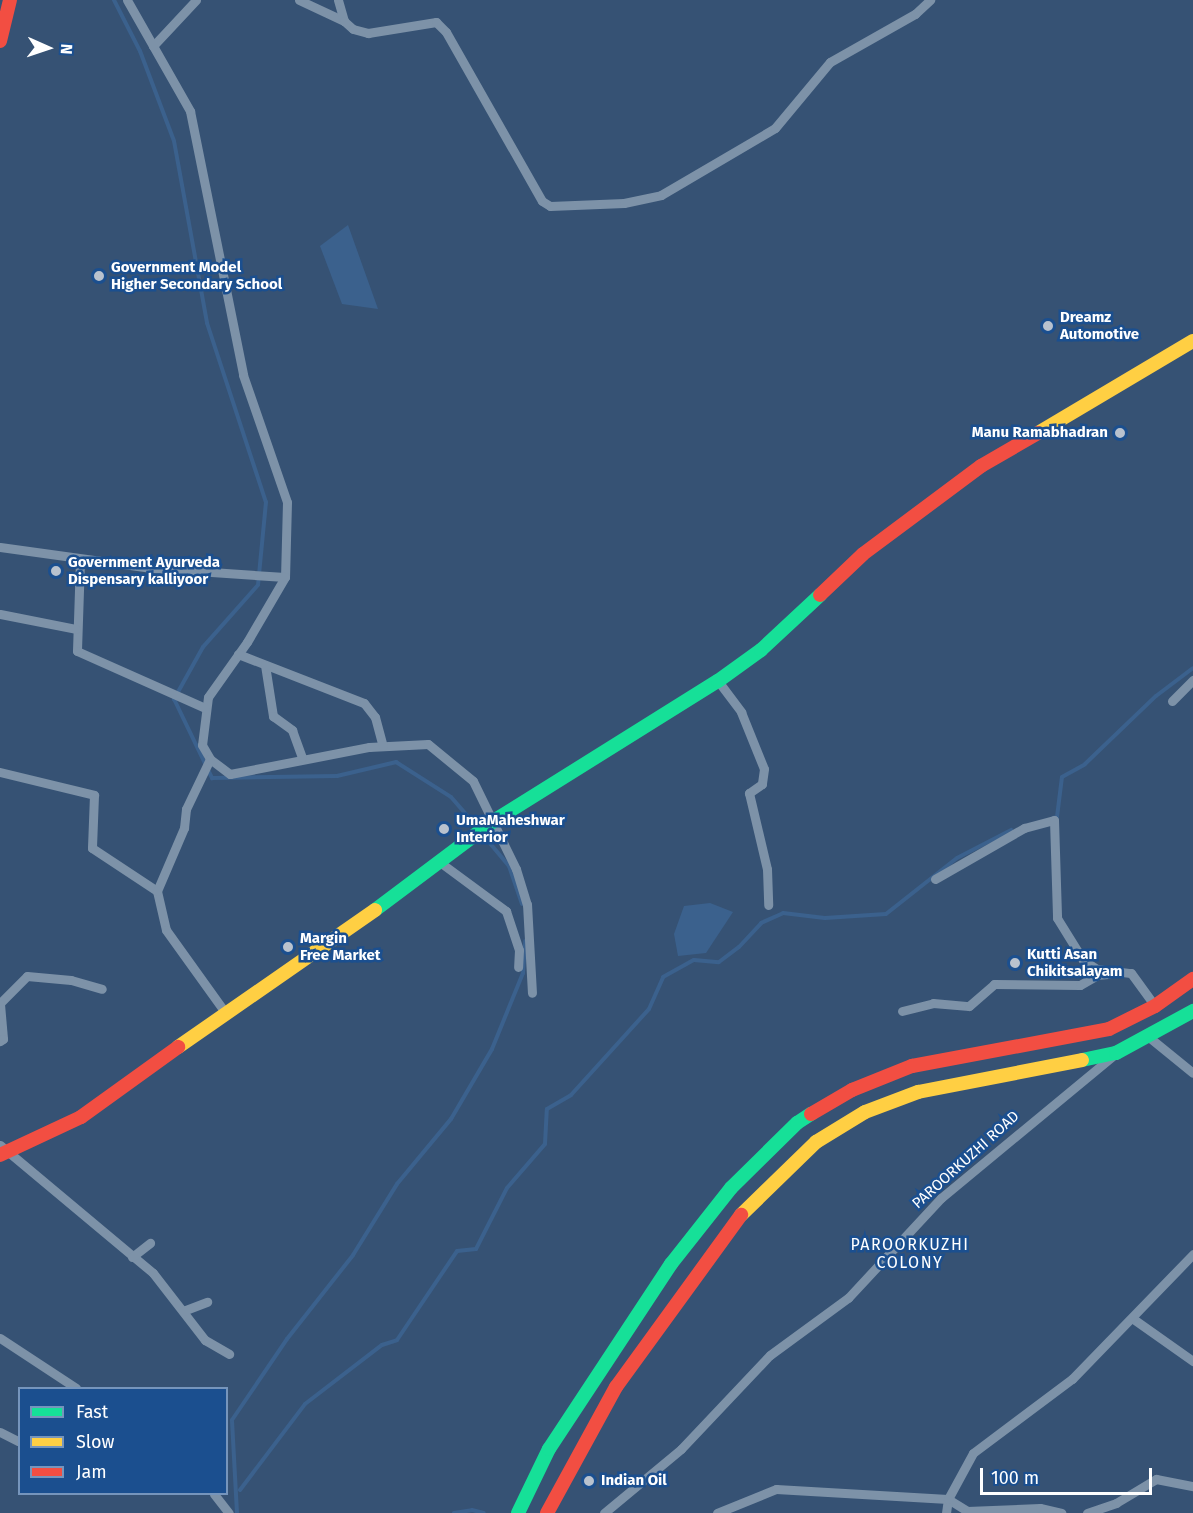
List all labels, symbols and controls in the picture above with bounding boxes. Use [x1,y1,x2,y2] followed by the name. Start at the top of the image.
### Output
[18,18,78,78] north arrow
[57,43,76,55] text: N
[111,258,282,293] place label: Government Model Higher Secondary School
[92,269,106,283] marker: Government Model Higher Secondary School
[1060,308,1139,343] place label: Dreamz Automotive
[1041,319,1055,333] marker: Dreamz Automotive
[972,424,1108,442] place label: Manu Ramabhadran
[1113,426,1127,440] marker: Manu Ramabhadran
[68,553,220,588] place label: Government Ayurveda Dispensary kalliyoor
[49,564,63,578] marker: Government Ayurveda Dispensary kalliyoor
[456,811,565,846] place label: UmaMaheshwar Interior
[437,822,451,836] marker: UmaMaheshwar Interior
[300,929,381,964] place label: Margin Free Market
[281,940,295,954] marker: Margin Free Market
[1027,945,1123,980] place label: Kutti Asan Chikitsalayam
[1008,956,1022,970] marker: Kutti Asan Chikitsalayam
[909,1107,1023,1213] street label: PAROORKUZHI ROAD
[850,1235,970,1273] district label: PAROORKUZHI COLONY
[18,1387,228,1495] legend
[76,1401,108,1423] text: Fast
[76,1431,114,1453] text: Slow
[983,1456,1156,1494] scale bar
[76,1461,107,1483] text: Jam
[991,1467,1039,1489] text: 100 m
[601,1472,667,1490] place label: Indian Oil
[582,1474,596,1488] marker: Indian Oil

